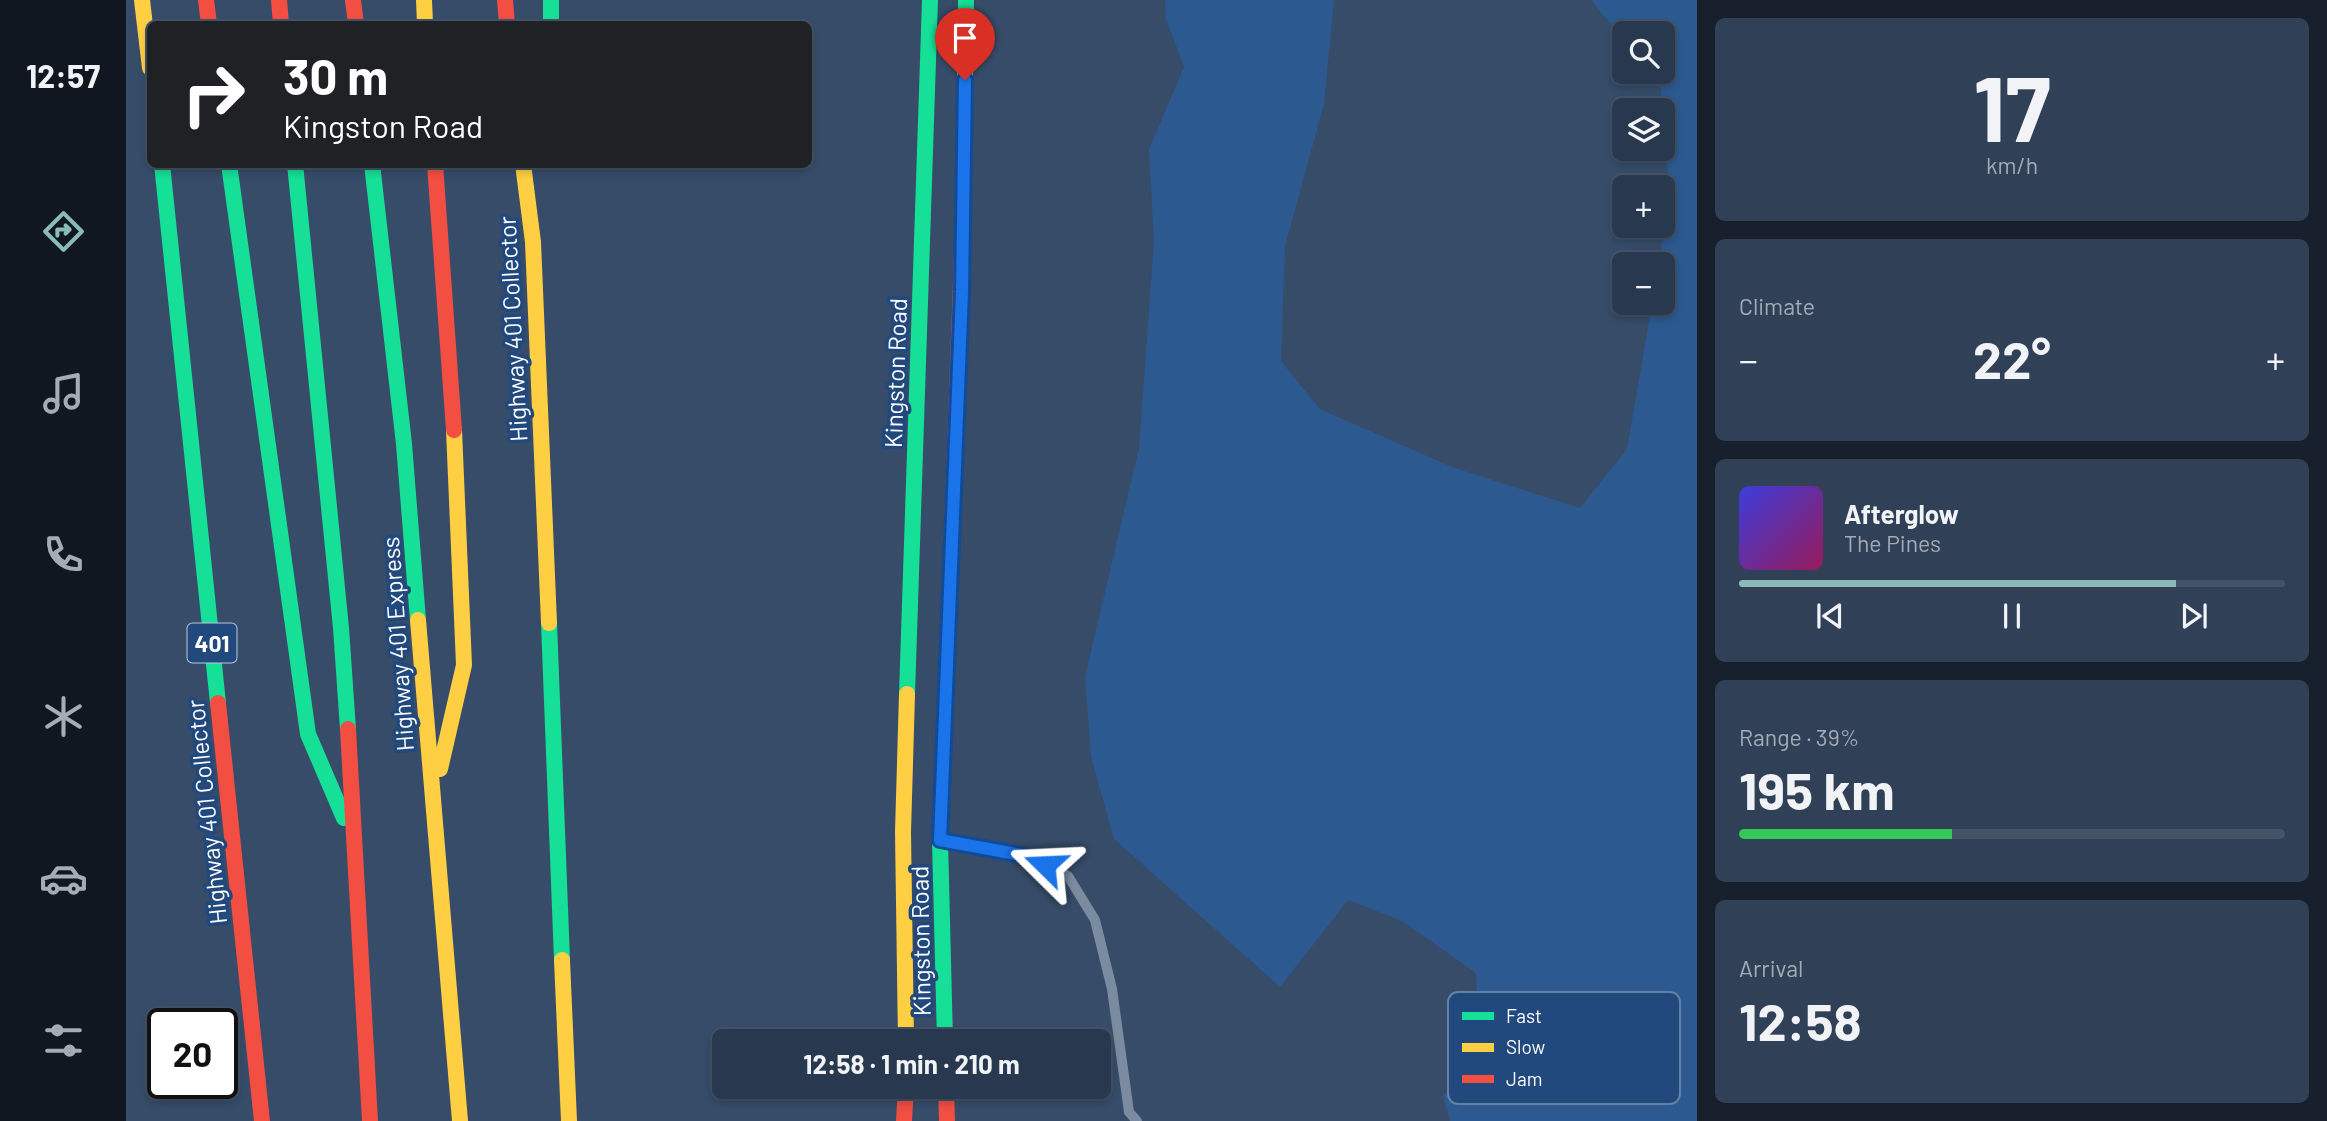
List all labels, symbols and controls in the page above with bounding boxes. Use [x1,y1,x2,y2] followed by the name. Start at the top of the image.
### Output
[935,8,995,80] pin
[946,19,984,57] icon: arrive
[1612,21,1675,315] map controls
[1612,21,1675,84] button: search
[283,46,388,105] text: 30 m
[168,49,259,140] icon: right
[1973,51,2051,160] text: 17
[26,56,100,94] text: 12:57
[1612,98,1675,161] button: layers
[283,106,483,144] text: Kingston Road
[1986,151,2038,179] text: km/h
[1612,175,1675,238] button: +
[39,207,88,256] icon: directions
[492,215,532,443] street label: Highway 401 Collector
[1612,252,1675,315] button: −
[1739,292,1815,320] text: Climate
[878,297,912,449] street label: Kingston Road
[1973,327,2051,389] text: 22°
[1739,336,1758,382] text: −
[2266,336,2285,382] text: +
[39,369,88,418] icon: music
[1844,498,1959,529] text: Afterglow
[1844,529,1941,557] text: The Pines
[39,530,88,579] icon: phone
[375,536,419,752] street label: Highway 401 Express
[1811,597,1849,635] icon: previous
[1993,597,2031,635] icon: pause
[2175,597,2213,635] icon: next
[188,624,236,663] road number: 401
[39,692,88,741] icon: climate
[180,698,232,926] street label: Highway 401 Collector
[1739,723,1859,751] text: Range · 39%
[1739,758,1895,820] text: 195 km
[1008,828,1082,902] position arrow
[39,854,88,903] icon: car
[904,866,936,1016] street label: Kingston Road
[1739,954,1803,982] text: Arrival
[1739,989,1862,1051] text: 12:58
[1448,992,1680,1104] legend
[1506,1004,1542,1027] text: Fast
[147,1008,238,1099] speed limit sign: 20
[39,1016,88,1065] icon: filters
[1506,1035,1545,1058] text: Slow
[803,1048,1020,1079] text: 12:58 · 1 min · 210 m
[1506,1067,1542,1090] text: Jam

